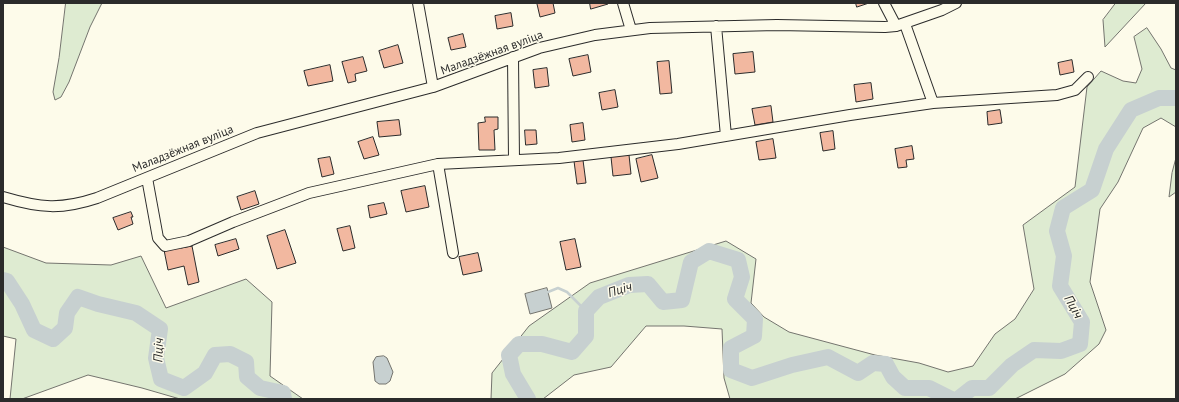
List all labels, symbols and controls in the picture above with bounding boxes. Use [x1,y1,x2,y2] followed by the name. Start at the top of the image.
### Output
[439,28,545,78] street label: Маладзёжная вуліца
[130,122,236,176] street label: Маладзёжная вуліца
[606,279,634,301] water label: Пціч
[1060,292,1086,322] water label: Пціч
[151,337,167,363] water label: Пціч

